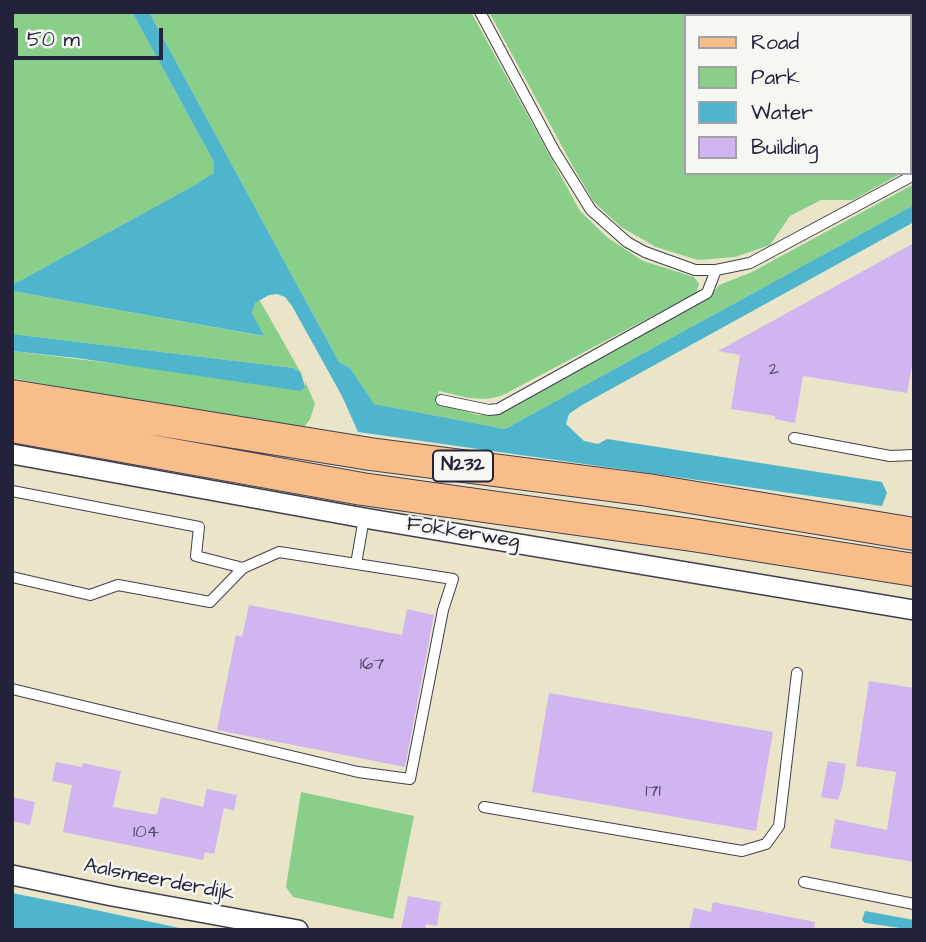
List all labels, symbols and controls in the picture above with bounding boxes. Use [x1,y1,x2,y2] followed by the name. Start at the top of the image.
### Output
[18,14,166,58] scale bar
[684,14,912,175] legend
[27,25,80,54] text: 50 m
[751,28,799,57] text: Road
[751,63,800,92] text: Park
[751,98,813,127] text: Water
[751,133,818,162] text: Building
[769,359,779,381] house number: 2
[433,450,493,481] road number: N232
[405,513,521,555] street label: Fokkerweg
[360,654,384,676] house number: 167
[645,781,661,803] house number: 171
[133,822,159,844] house number: 104
[82,854,236,908] street label: Aalsmeerderdijk

